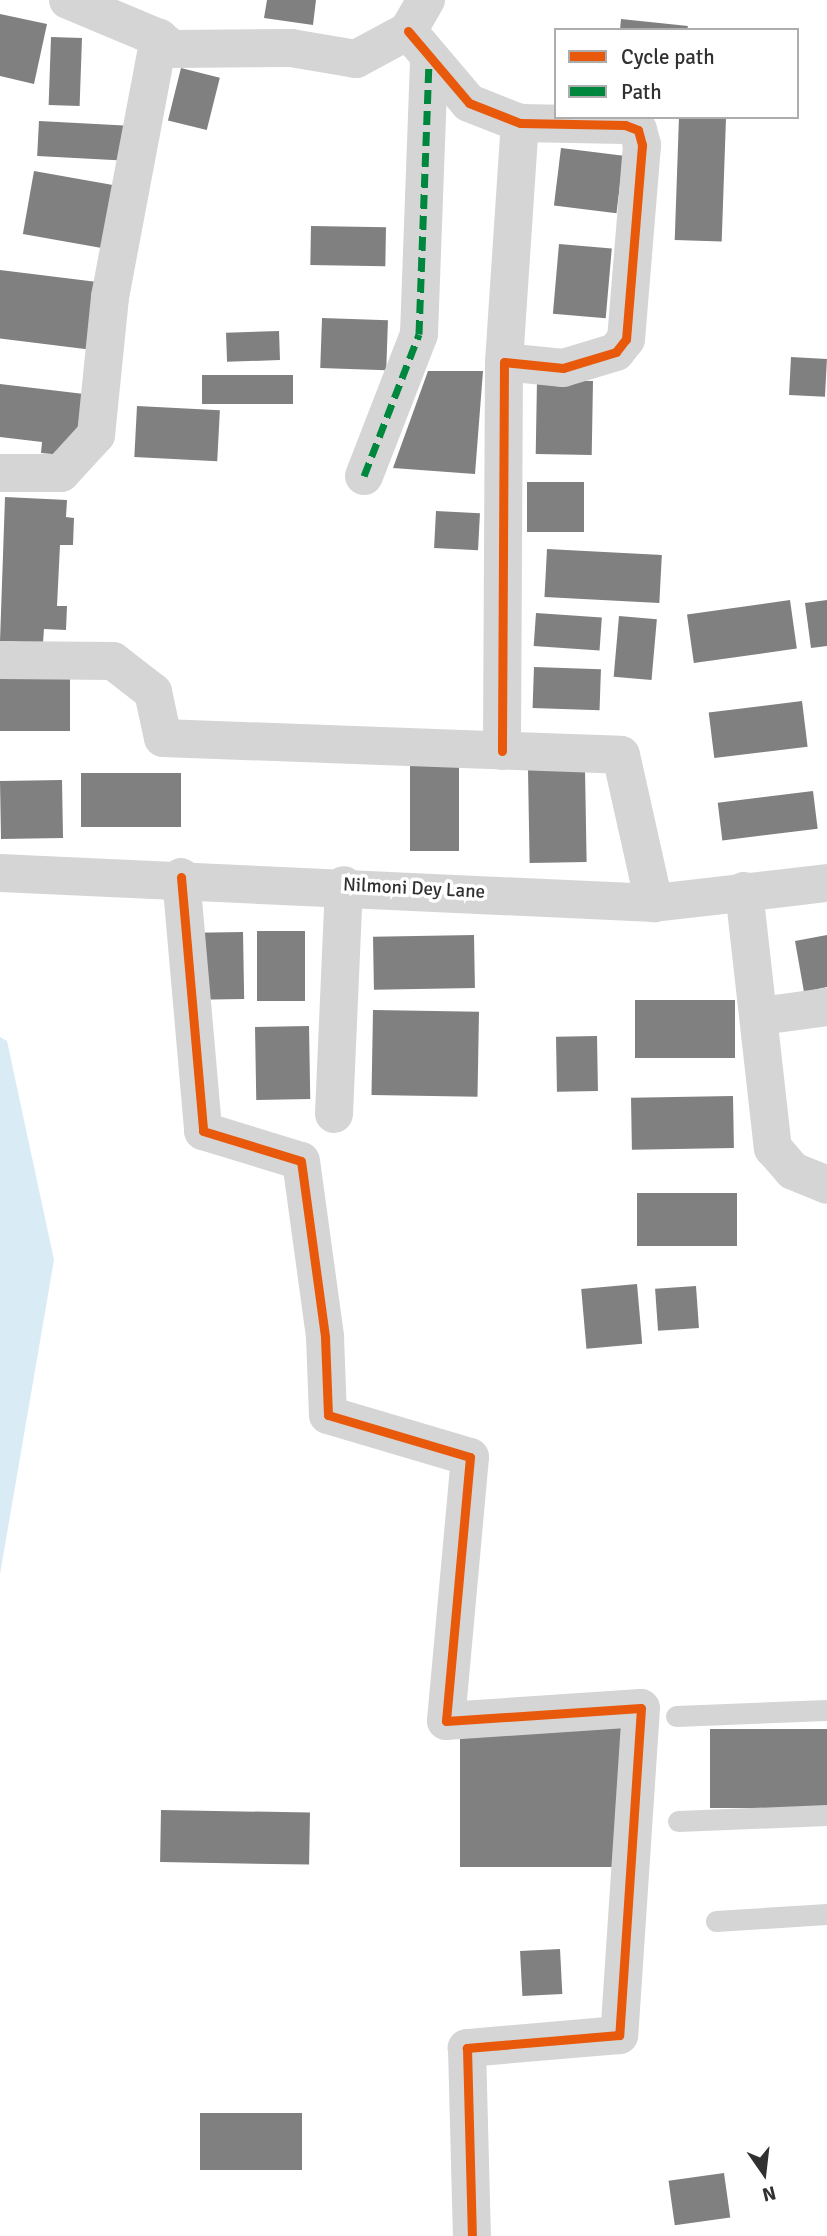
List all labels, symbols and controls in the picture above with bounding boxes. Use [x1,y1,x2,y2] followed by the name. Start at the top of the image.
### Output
[554,28,799,119] legend
[621,44,715,70] text: Cycle path
[621,79,662,105] text: Path
[342,874,486,904] street label: Nilmoni Dey Lane
[729,2138,799,2208] north arrow
[760,2180,778,2207] text: N

